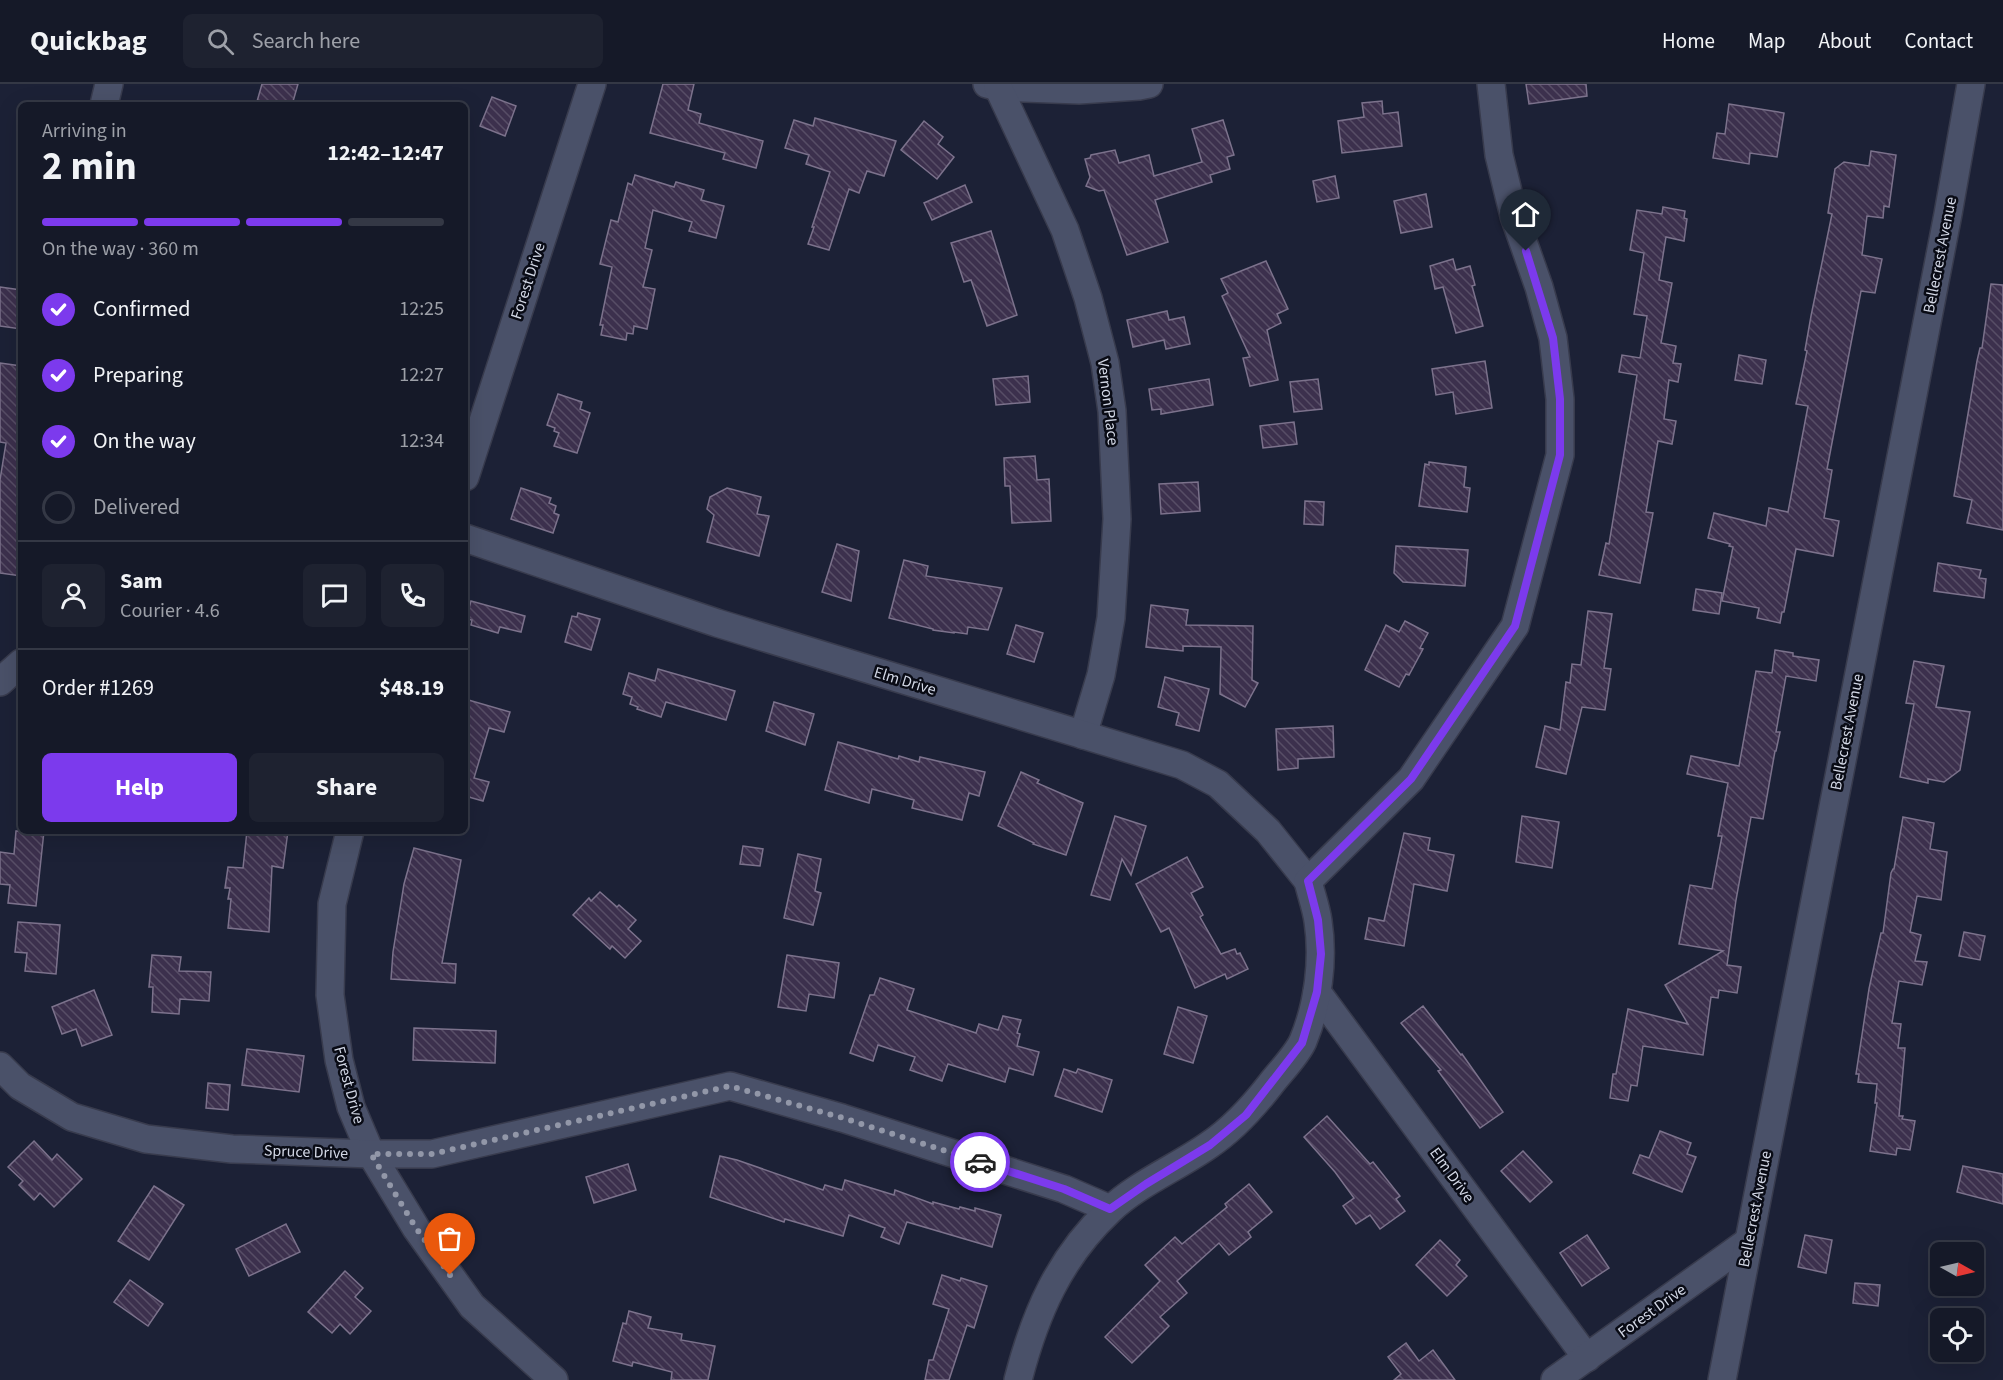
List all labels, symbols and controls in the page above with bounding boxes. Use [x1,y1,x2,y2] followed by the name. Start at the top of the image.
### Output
[183,14,603,68] search box
[30,21,147,61] text: Quickbag
[204,25,237,58] icon: search
[252,25,360,57] text: Search here
[1662,26,1715,56] text: Home
[1748,26,1786,56] text: Map
[1819,26,1871,56] text: About
[1904,26,1973,56] text: Contact
[42,117,127,145] text: Arriving in
[327,137,444,169] text: 12:42–12:47
[42,139,137,195] text: 2 min
[1500,189,1551,251] pin
[1918,195,1962,315] street label: Bellecrest Avenue
[1509,198,1542,231] icon: home
[42,235,199,263] text: On the way · 360 m
[505,240,551,322] street label: Forest Drive
[42,293,75,326] icon: check
[93,293,190,325] text: Confirmed
[399,295,444,323] text: 12:25
[1092,357,1124,447] street label: Vernon Place
[42,359,75,392] icon: check
[93,359,183,391] text: Preparing
[399,361,444,389] text: 12:27
[42,425,75,458] icon: check
[93,425,196,457] text: On the way
[399,427,444,455] text: 12:34
[93,491,180,523] text: Delivered
[42,564,105,627] button: person
[303,564,366,627] button: chat
[381,564,444,627] button: phone
[120,565,163,597] text: Sam
[120,597,220,625] text: Courier · 4.6
[871,661,939,701] street label: Elm Drive
[42,672,154,704] text: Order #1269
[379,672,444,704] text: $48.19
[1825,672,1869,792] street label: Bellecrest Avenue
[42,753,237,822] button: Help
[249,753,444,822] button: Share
[328,1044,370,1126] street label: Forest Drive
[950,1132,1010,1192] courier
[263,1140,349,1164] street label: Spruce Drive
[1424,1143,1480,1207] street label: Elm Drive
[964,1146,997,1179] icon: car
[1733,1149,1777,1269] street label: Bellecrest Avenue
[424,1213,475,1275] pin
[433,1222,466,1255] icon: bag
[1930,1242,1984,1296] north arrow
[1930,1242,1984,1362] map controls
[1613,1279,1691,1343] street label: Forest Drive
[1930,1308,1984,1362] button: locate

